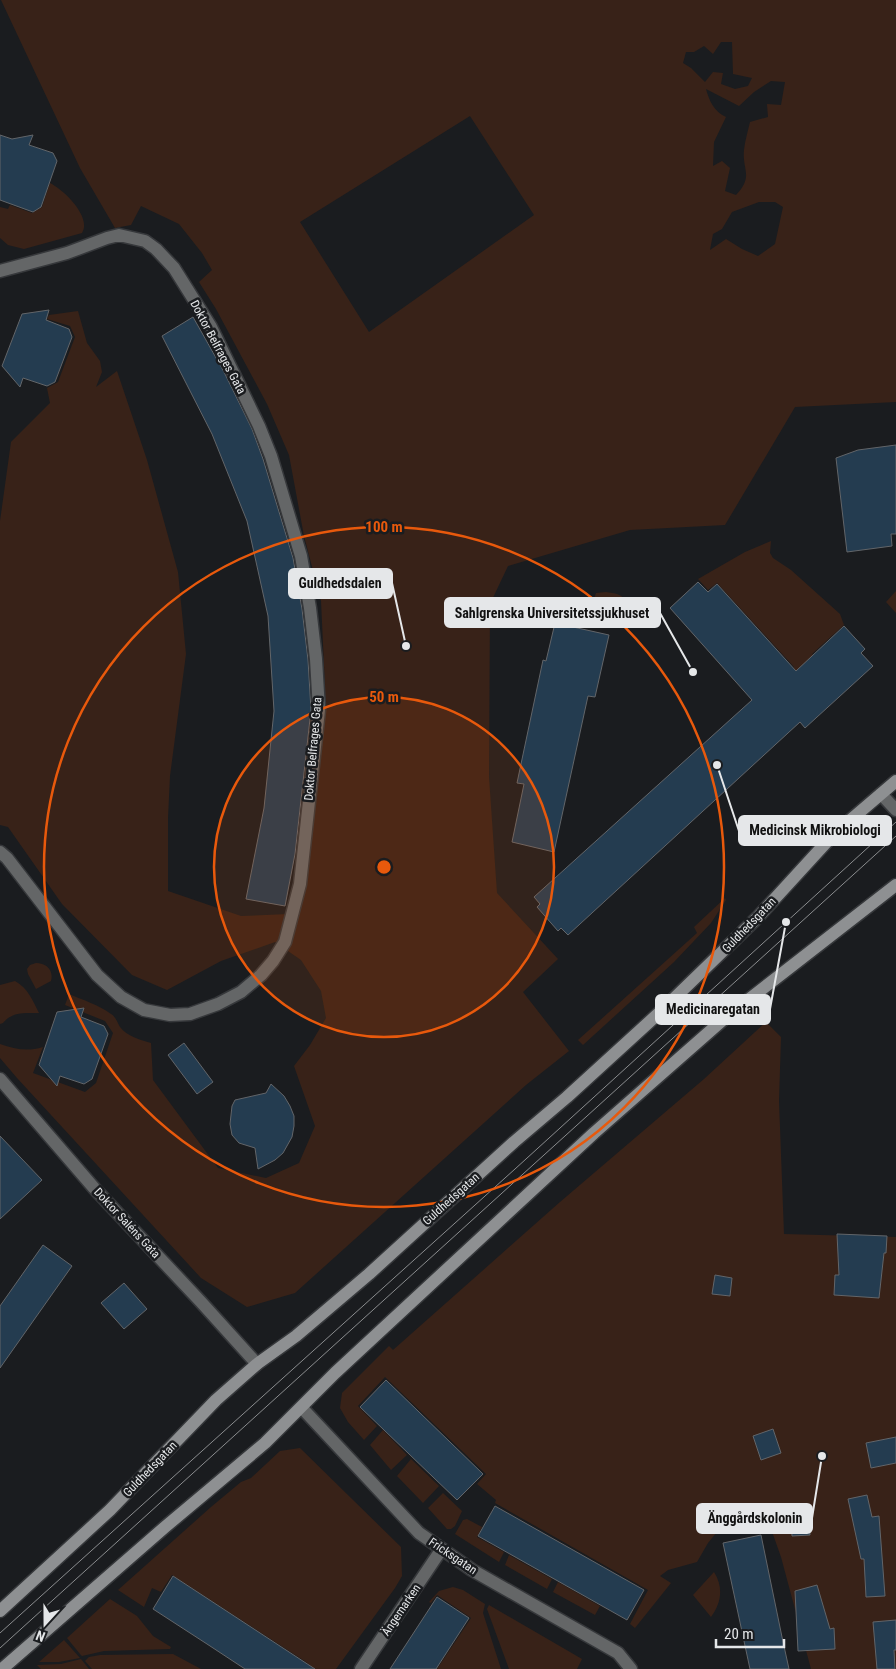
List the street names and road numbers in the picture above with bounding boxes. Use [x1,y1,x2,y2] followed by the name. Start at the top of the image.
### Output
[187,298,249,396] street label: Doktor Belfrages Gata
[301,696,325,801] street label: Doktor Belfrages Gata
[719,894,779,955] street label: Guldhedsgatan
[420,1170,482,1228] street label: Guldhedsgatan
[91,1185,163,1261] street label: Doktor Saléns Gata
[120,1438,180,1499] street label: Guldhedsgatan
[426,1535,480,1577] street label: Fricksgatan
[378,1581,424,1639] street label: Ängemarken

